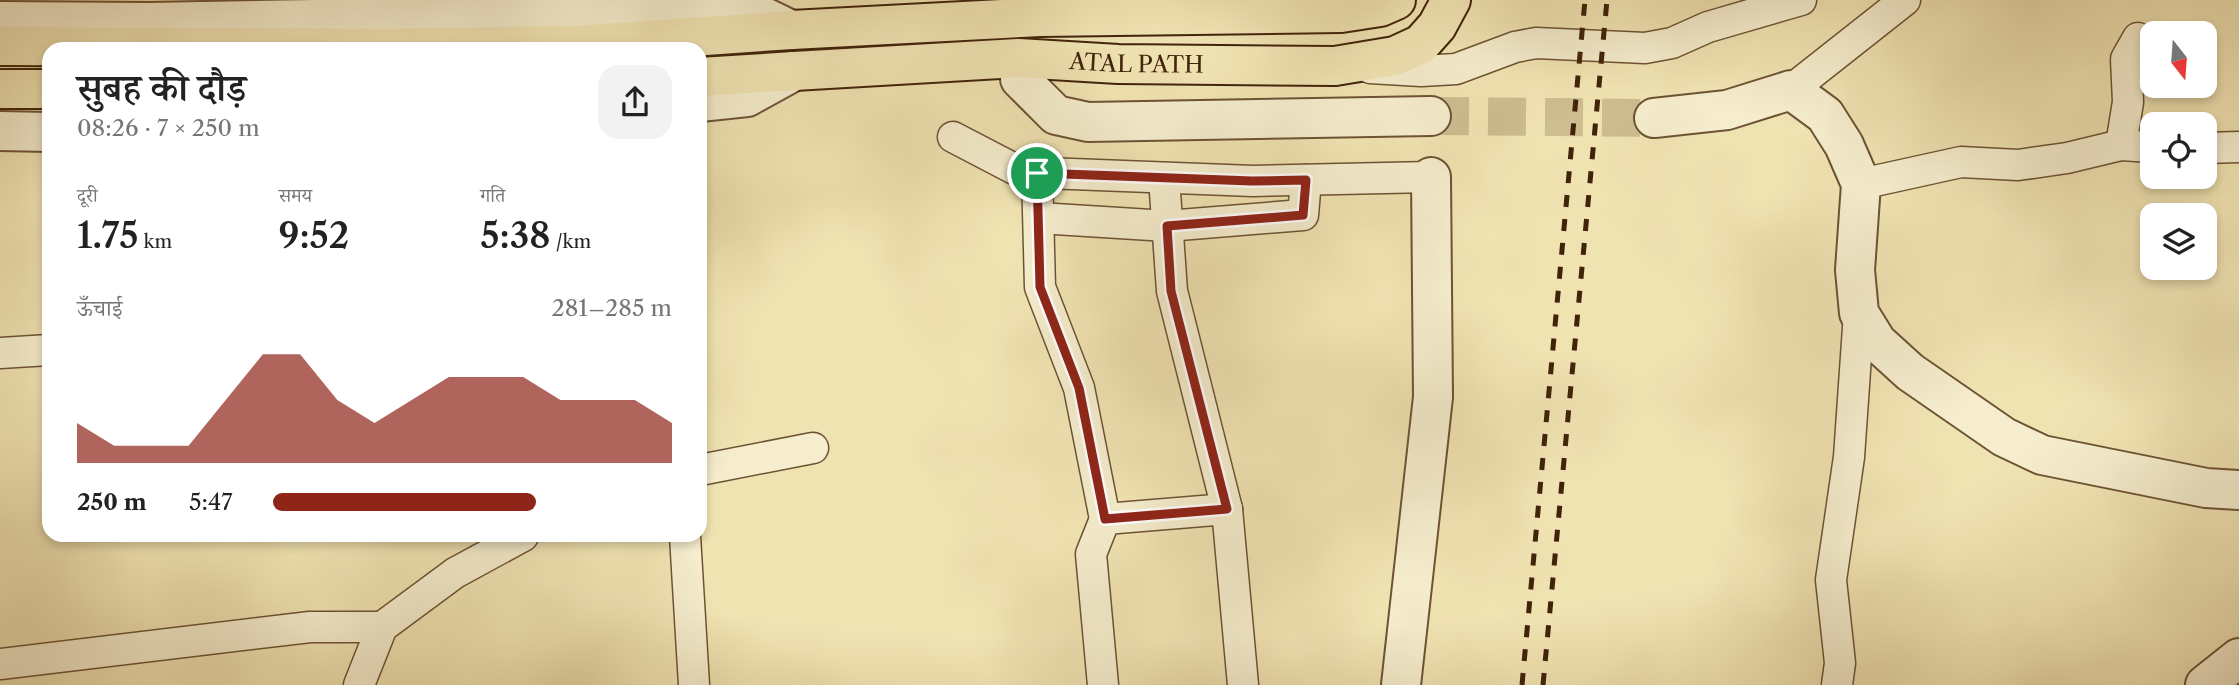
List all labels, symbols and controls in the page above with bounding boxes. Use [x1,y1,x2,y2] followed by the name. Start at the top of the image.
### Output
[2140,21,2217,98] north arrow
[2140,21,2217,280] map controls
[1067,47,1204,79] street label: ATAL PATH
[77,64,246,111] text: सुबह की दौड़
[598,65,672,139] button: share
[2140,112,2217,189] button: locate
[77,114,260,142] text: 08:26 · 7 × 250 m
[1007,143,1067,203] pin
[1018,154,1056,192] icon: arrive
[77,184,98,207] text: दूरी
[279,184,312,207] text: समय
[480,184,505,207] text: गति
[2140,203,2217,280] button: layers
[77,214,138,257] text: 1.75
[279,214,349,257] text: 9:52
[480,214,551,257] text: 5:38
[138,230,172,253] text: km
[551,230,591,253] text: /km
[77,294,122,322] text: ऊँचाई
[551,294,672,322] text: 281–285 m
[77,488,147,516] text: 250 m
[189,488,233,516] text: 5:47

